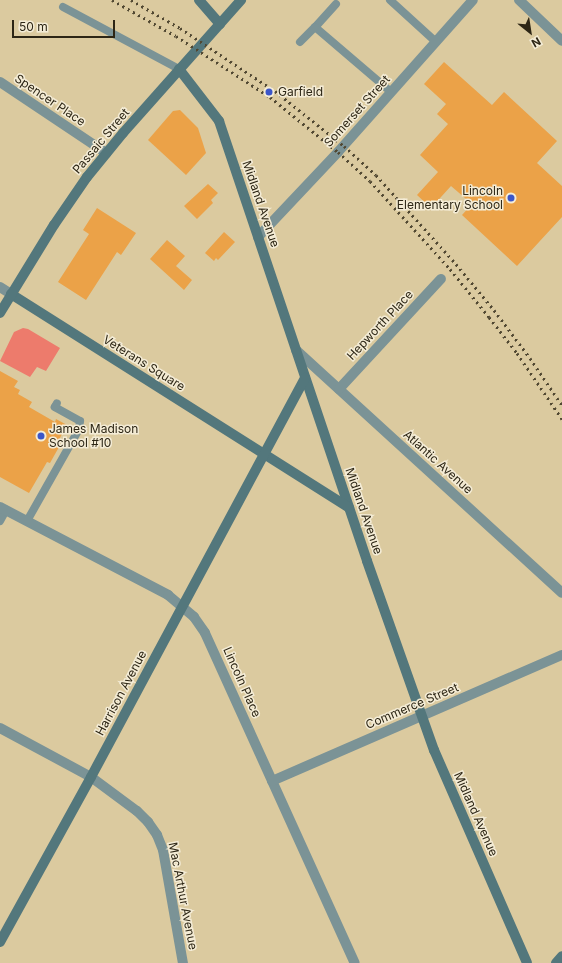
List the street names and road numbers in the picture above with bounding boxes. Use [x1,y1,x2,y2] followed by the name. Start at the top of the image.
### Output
[12,71,88,129] street label: Spencer Place
[321,72,393,150] street label: Somerset Street
[70,105,132,177] street label: Passaic Street
[239,159,283,249] street label: Midland Avenue
[344,287,416,363] street label: Hepworth Place
[100,332,188,394] street label: Veterans Square
[401,427,475,497] street label: Atlantic Avenue
[342,466,386,556] street label: Midland Avenue
[220,645,264,719] street label: Lincoln Place
[93,648,149,738] street label: Harrison Avenue
[363,680,461,732] street label: Commerce Street
[451,770,501,858] street label: Midland Avenue
[166,841,200,951] street label: Mac Arthur Avenue

